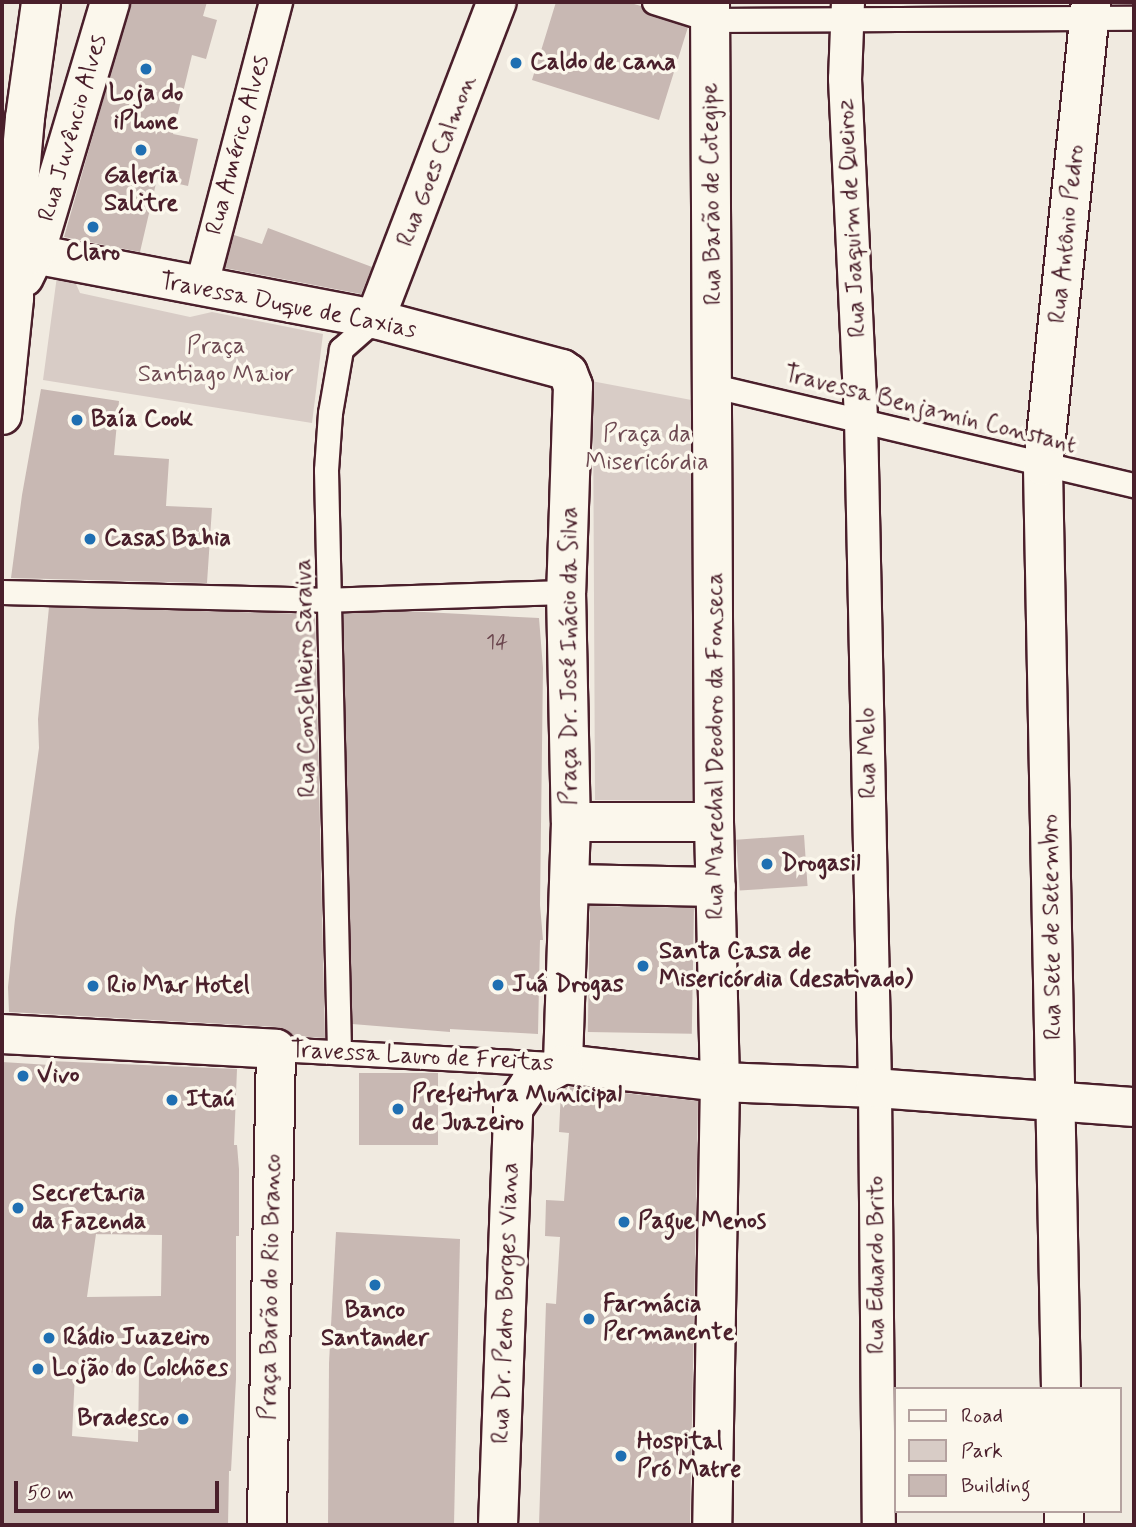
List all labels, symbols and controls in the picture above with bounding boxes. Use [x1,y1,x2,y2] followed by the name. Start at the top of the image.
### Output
[33,33,113,223] street label: Rua Juvêncio Alves
[530,49,670,77] place label: Caldo de cana
[200,52,276,238] street label: Rua Américo Alves
[508,55,524,71] marker: Caldo de cana
[138,61,154,77] marker: Loja do iPhone
[391,72,483,250] street label: Rua Goes Calmon
[109,80,183,136] place label: Loja do iPhone
[696,82,728,306] street label: Rua Barão de Cotegipe
[831,93,873,343] street label: Rua Joaquim de Queiroz
[133,142,149,158] marker: Galeria Salitre
[1043,143,1091,325] street label: Rua Antônio Pedro
[104,162,178,218] place label: Galeria Salitre
[85,219,101,235] marker: Claro
[66,239,120,267] place label: Claro
[156,267,420,345] street label: Travessa Duque de Caxias
[140,333,292,389] park label: Praça Santiago Maior
[786,361,1074,459] street label: Travessa Benjamin Constant
[91,406,194,434] place label: Baía Cook
[69,412,85,428] marker: Baía Cook
[585,421,709,477] park label: Praça da Misericórdia
[556,508,584,804] street label: Praça Dr. José Inácio da Silva
[104,525,232,553] place label: Casas Bahia
[82,531,98,547] marker: Casas Bahia
[290,558,322,798] street label: Rua Conselheiro Saraiva
[702,576,730,916] street label: Rua Marechal Deodoro da Fonseca
[486,629,508,655] house number: 14
[853,707,883,799] street label: Rua Melo
[1036,814,1068,1040] street label: Rua Sete de Setembro
[781,850,861,878] place label: Drogasil
[759,856,775,872] marker: Drogasil
[659,938,913,994] place label: Santa Casa de Misericórdia (desativado)
[633,956,653,976] marker: Santa Casa de Misericórdia (desativado)
[512,971,624,999] place label: Juá Drogas
[107,972,241,1000] place label: Rio Mar Hotel
[490,977,506,993] marker: Juá Drogas
[85,978,101,994] marker: Rio Mar Hotel
[290,1036,554,1078] street label: Travessa Lauro de Freitas
[37,1062,79,1090] place label: Vivo
[15,1068,31,1084] marker: Vivo
[412,1081,620,1137] place label: Prefeitura Municipal de Juazeiro
[186,1086,234,1114] place label: Itaú
[164,1092,180,1108] marker: Itaú
[390,1101,406,1117] marker: Prefeitura Municipal de Juazeiro
[254,1152,288,1422] street label: Praça Barão do Rio Branco
[487,1164,525,1442] street label: Rua Dr. Pedro Borges Viana
[863,1175,891,1355] street label: Rua Eduardo Brito
[32,1180,153,1236] place label: Secretaria da Fazenda
[10,1200,26,1216] marker: Secretaria da Fazenda
[638,1208,766,1236] place label: Pague Menos
[616,1214,632,1230] marker: Pague Menos
[367,1277,383,1293] marker: Banco Santander
[603,1291,734,1347] place label: Farmácia Permanente
[321,1297,429,1353] place label: Banco Santander
[581,1311,597,1327] marker: Farmácia Permanente
[63,1324,206,1352] place label: Rádio Juazeiro
[41,1330,57,1346] marker: Rádio Juazeiro
[52,1355,234,1383] place label: Lojão do Colchões
[30,1361,46,1377] marker: Lojão do Colchões
[894,1387,1122,1513] legend
[961,1402,1003,1430] text: Road
[77,1405,169,1433] place label: Bradesco
[175,1411,191,1427] marker: Bradesco
[637,1428,741,1484] place label: Hospital Pró Matre
[961,1437,1003,1465] text: Park
[611,1446,631,1466] marker: Hospital Pró Matre
[18,1468,222,1512] scale bar
[961,1472,1031,1500] text: Building
[27,1479,74,1507] text: 50 m

